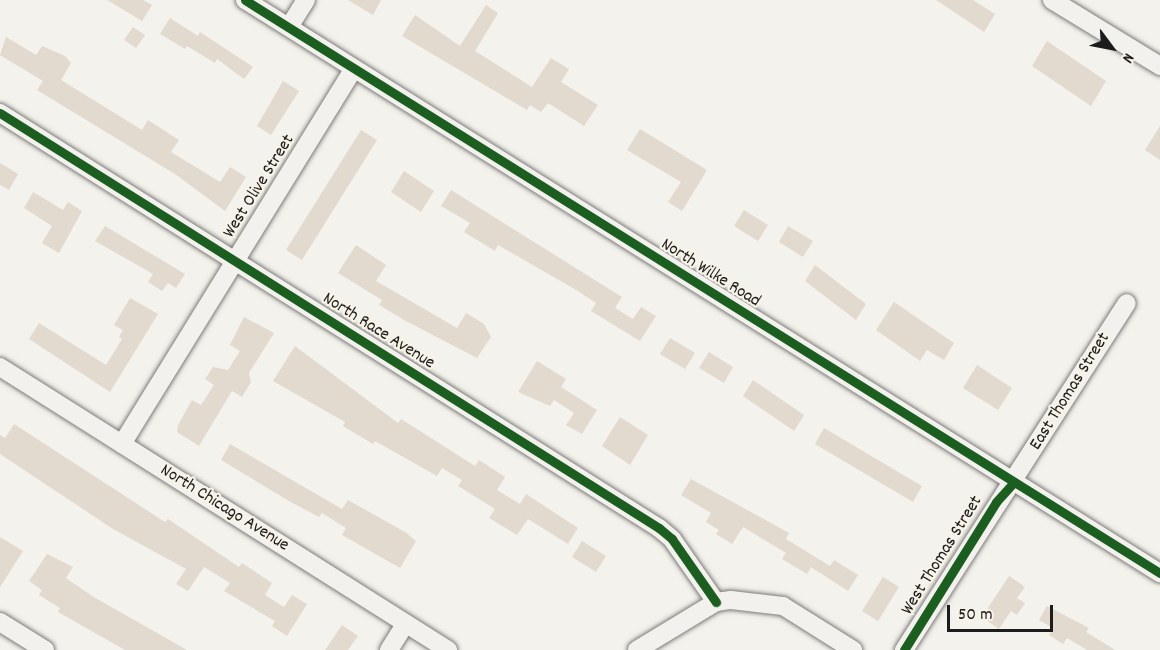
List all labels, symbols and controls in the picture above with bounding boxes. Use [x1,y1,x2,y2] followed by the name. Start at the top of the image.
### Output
[1082,18,1142,78] north arrow
[1116,48,1140,67] text: N
[220,131,300,243] street label: West Olive Street
[656,235,764,313] street label: North Wilke Road
[318,289,438,375] street label: North Race Avenue
[1026,329,1116,455] street label: East Thomas Street
[156,461,292,557] street label: North Chicago Avenue
[898,492,988,620] street label: West Thomas Street
[950,593,1056,631] scale bar
[958,603,993,628] text: 50 m

